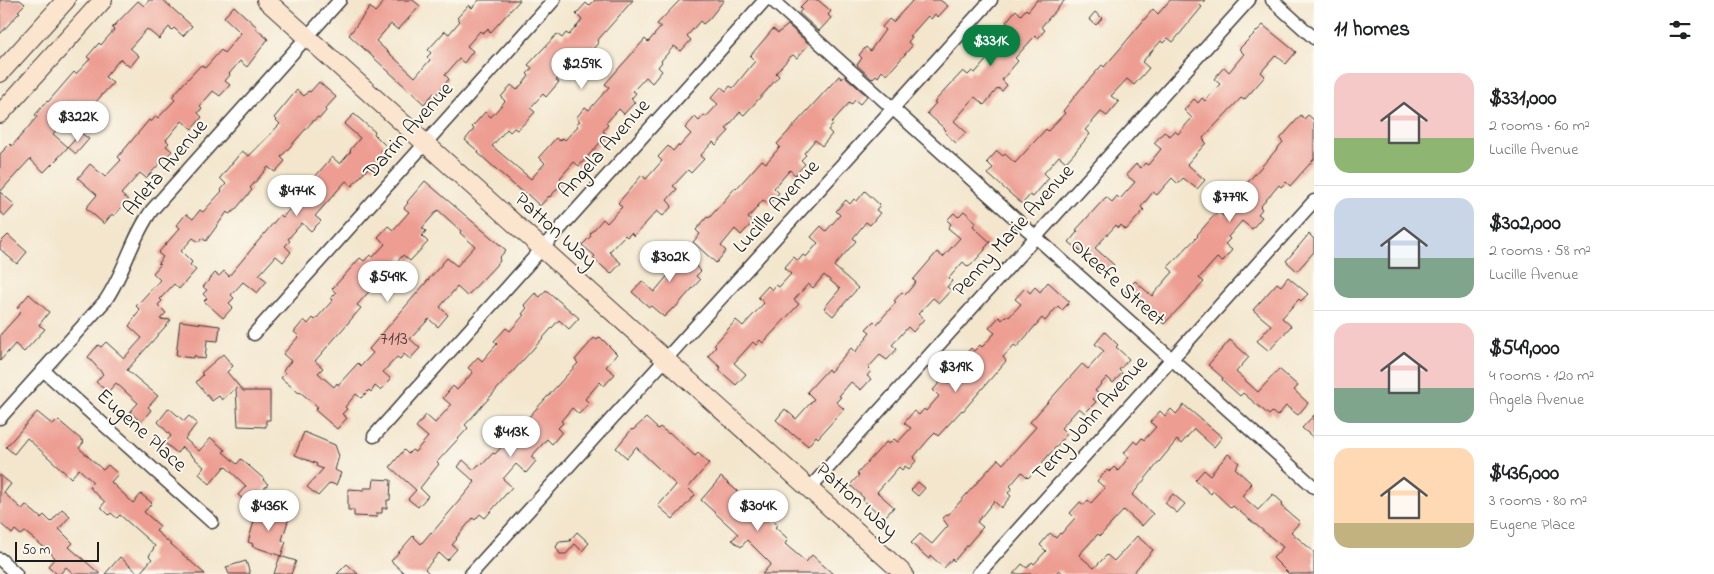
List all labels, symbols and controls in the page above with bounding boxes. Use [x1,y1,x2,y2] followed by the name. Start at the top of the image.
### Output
[1334,15,1410,45] text: 11 homes
[1666,16,1694,44] icon: filters
[956,24,1026,67] pin: $331K
[973,29,1009,53] text: $331K
[547,48,617,90] pin: $259K
[562,52,602,76] text: $259K
[356,75,461,187] street label: Darrin Avenue
[1489,84,1557,114] text: $331,000
[552,92,660,207] street label: Angela Avenue
[1374,93,1434,153] icon: home
[43,100,113,143] pin: $322K
[58,105,98,129] text: $322K
[116,112,216,223] street label: Arleta Avenue
[1489,114,1590,138] text: 2 rooms · 60 m²
[1489,138,1578,162] text: Lucille Avenue
[727,153,828,261] street label: Lucille Avenue
[946,157,1084,305] street label: Penny Marie Avenue
[262,174,332,217] pin: $474K
[278,179,316,203] text: $474K
[1195,180,1265,223] pin: $779K
[1212,185,1248,209] text: $779K
[506,186,603,278] street label: Patton Way
[1489,209,1561,239] text: $302,000
[1374,218,1434,278] icon: home
[1063,232,1171,334] street label: Okeefe Street
[1489,239,1591,263] text: 2 rooms · 58 m²
[635,240,705,283] pin: $302K
[651,245,689,269] text: $302K
[353,260,423,303] pin: $549K
[1489,263,1578,287] text: Lucille Avenue
[369,265,407,289] text: $549K
[380,326,408,353] house number: 7113
[1489,334,1560,364] text: $549,000
[1374,343,1434,403] icon: home
[1026,349,1158,490] street label: Terry John Avenue
[921,350,991,393] pin: $319K
[939,355,973,379] text: $319K
[1489,364,1594,388] text: 4 rooms · 120 m²
[88,382,193,482] street label: Eugene Place
[1489,388,1584,412] text: Angela Avenue
[476,416,546,458] pin: $413K
[493,420,529,444] text: $413K
[807,456,904,548] street label: Patton Way
[1489,459,1559,489] text: $436,000
[1374,468,1434,528] icon: home
[1489,489,1587,513] text: 3 rooms · 80 m²
[234,490,304,532] pin: $436K
[723,490,793,532] pin: $304K
[250,494,288,518] text: $436K
[739,494,777,518] text: $304K
[1489,513,1575,537] text: Eugene Place
[15,539,99,562] scale bar
[22,540,50,561] text: 50 m

